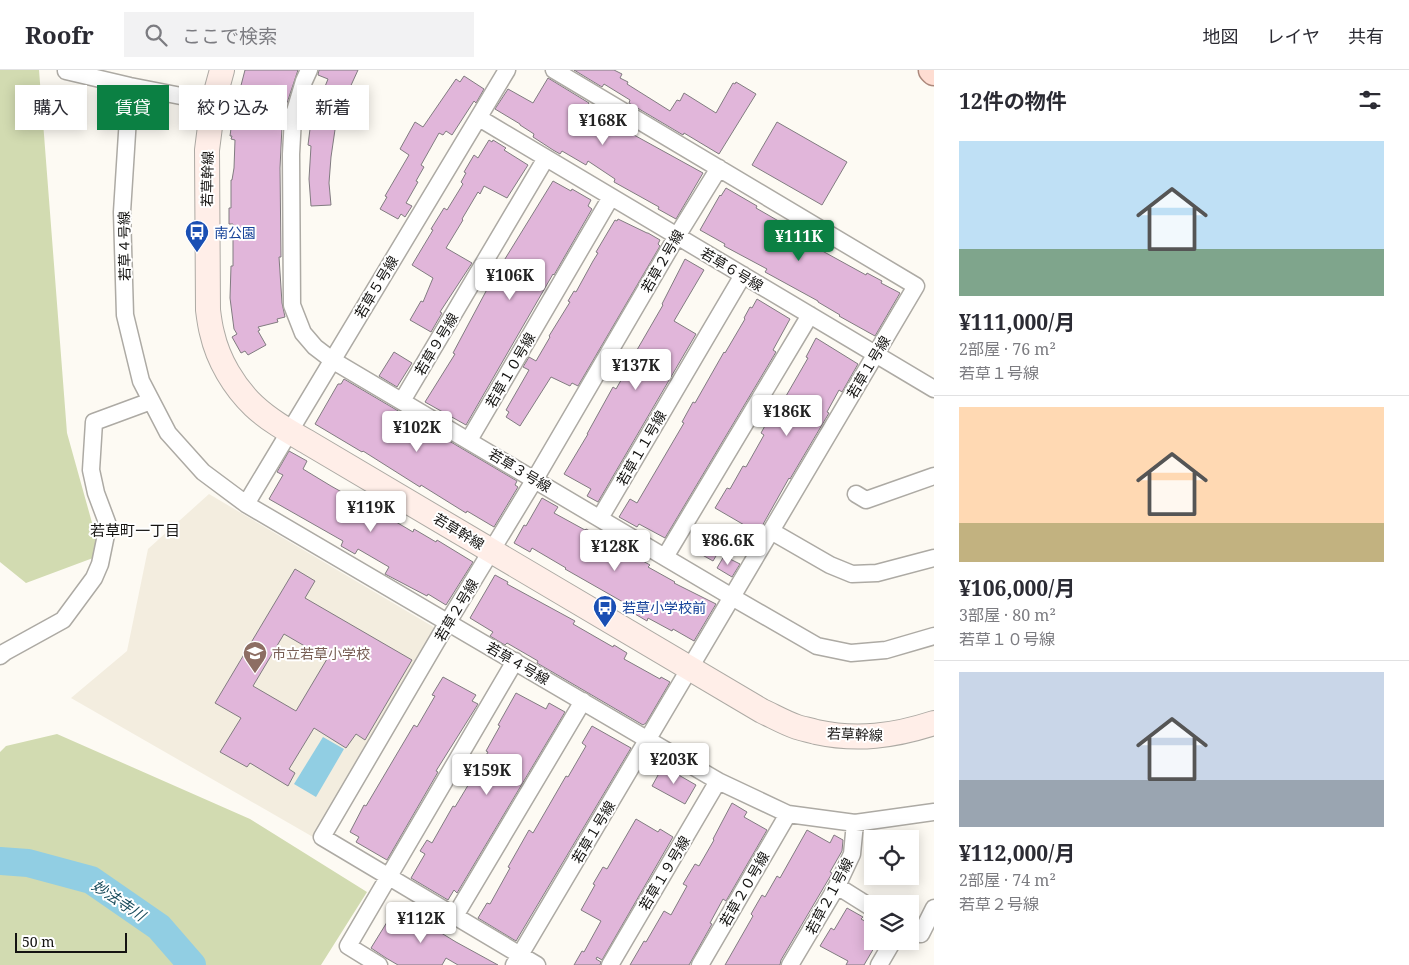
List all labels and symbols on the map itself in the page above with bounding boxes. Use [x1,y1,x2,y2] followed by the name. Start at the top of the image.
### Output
[568,104,638,146] pin: ¥168K
[197,151,217,207] street label: 若草幹線
[114,211,134,281] street label: 若草４号線
[184,219,210,253] bus stop icon: 南公園
[764,220,834,262] pin: ¥111K
[214,223,256,242] place label: 南公園
[636,226,688,296] street label: 若草２号線
[697,243,767,295] street label: 若草６号線
[350,252,402,322] street label: 若草５号線
[475,258,545,301] pin: ¥106K
[410,309,462,379] street label: 若草９号線
[481,329,539,411] street label: 若草１０号線
[842,332,894,402] street label: 若草１号線
[601,348,671,391] pin: ¥137K
[752,394,822,437] pin: ¥186K
[612,407,670,489] street label: 若草１１号線
[382,410,452,453] pin: ¥102K
[485,444,555,496] street label: 若草３号線
[336,490,406,533] pin: ¥119K
[430,508,488,554] street label: 若草幹線
[90,520,180,540] district label: 若草町一丁目
[687,524,769,566] pin: ¥86.6K
[580,530,650,572] pin: ¥128K
[430,575,482,645] street label: 若草２号線
[592,594,618,628] bus stop icon: 若草小学校前
[622,598,706,617] place label: 若草小学校前
[483,637,553,689] street label: 若草４号線
[242,640,268,674] school or university icon: 市立若草小学校
[272,644,370,663] place label: 市立若草小学校
[827,724,883,744] street label: 若草幹線
[639,742,709,785] pin: ¥203K
[452,754,522,796] pin: ¥159K
[567,797,619,867] street label: 若草１号線
[634,832,694,914] street label: 若草１９号線
[715,848,773,930] street label: 若草２０号線
[801,854,857,938] street label: 若草２１号線
[89,875,151,926] water label: 妙法寺川
[386,902,456,944] pin: ¥112K
[15,930,128,953] scale bar

